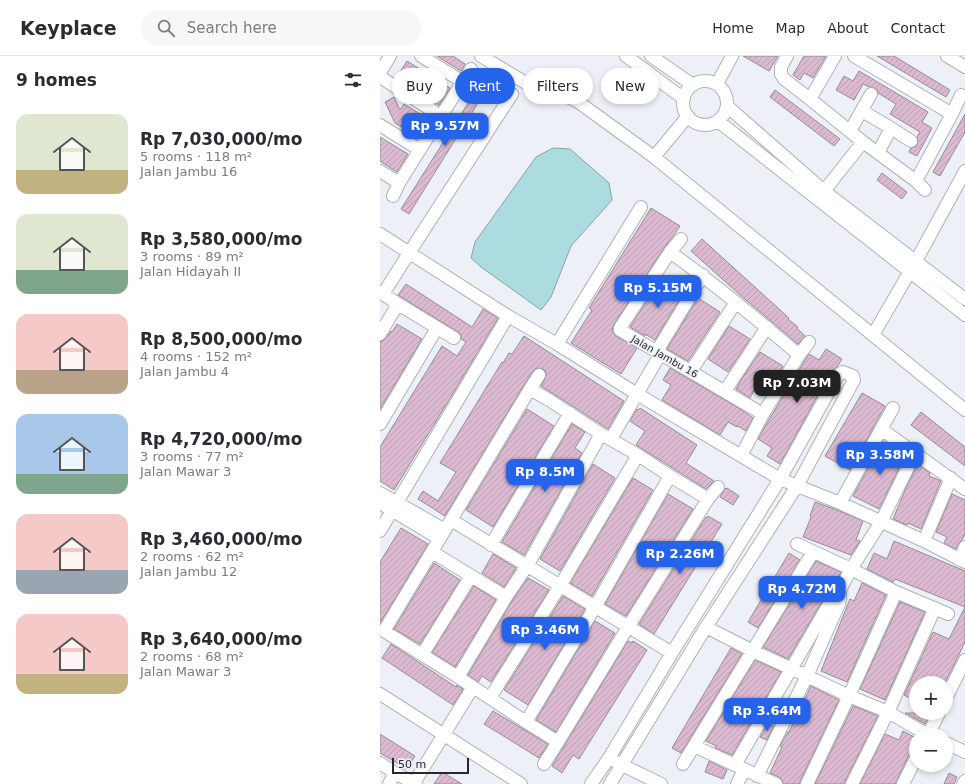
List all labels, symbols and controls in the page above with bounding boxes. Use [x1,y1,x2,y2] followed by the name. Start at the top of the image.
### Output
[141,10,421,46] search box
[20,17,117,39] text: Keyplace
[155,17,177,39] icon: search
[187,19,277,37] text: Search here
[712,20,754,36] text: Home
[776,20,805,36] text: Map
[827,20,869,36] text: About
[891,20,945,36] text: Contact
[392,68,447,104] chip: Buy
[455,68,515,104] chip: Rent
[523,68,593,104] chip: Filters
[601,68,659,104] chip: New
[342,69,364,91] icon: filters
[16,70,97,90] text: 9 homes
[404,113,486,147] pin: Rp 9.57M
[411,118,479,133] text: Rp 9.57M
[140,129,303,149] text: Rp 7,030,000/mo
[48,130,96,178] icon: home
[140,149,252,164] text: 5 rooms · 118 m²
[140,164,237,179] text: Jalan Jambu 16
[140,229,303,249] text: Rp 3,580,000/mo
[48,230,96,278] icon: home
[140,249,244,264] text: 3 rooms · 89 m²
[140,264,241,279] text: Jalan Hidayah II
[617,275,699,309] pin: Rp 5.15M
[624,280,692,295] text: Rp 5.15M
[140,329,303,349] text: Rp 8,500,000/mo
[48,330,96,378] icon: home
[629,332,700,380] street label: Jalan Jambu 16
[140,349,252,364] text: 4 rooms · 152 m²
[140,364,229,379] text: Jalan Jambu 4
[756,370,838,404] pin: Rp 7.03M
[763,375,831,390] text: Rp 7.03M
[140,429,303,449] text: Rp 4,720,000/mo
[48,430,96,478] icon: home
[839,442,921,476] pin: Rp 3.58M
[846,447,914,462] text: Rp 3.58M
[140,449,244,464] text: 3 rooms · 77 m²
[508,459,582,493] pin: Rp 8.5M
[140,464,231,479] text: Jalan Mawar 3
[515,464,575,479] text: Rp 8.5M
[140,529,303,549] text: Rp 3,460,000/mo
[48,530,96,578] icon: home
[639,541,721,575] pin: Rp 2.26M
[646,546,714,561] text: Rp 2.26M
[140,549,244,564] text: 2 rooms · 62 m²
[140,564,237,579] text: Jalan Jambu 12
[761,576,843,610] pin: Rp 4.72M
[768,581,836,596] text: Rp 4.72M
[504,617,586,651] pin: Rp 3.46M
[511,622,579,637] text: Rp 3.46M
[140,629,303,649] text: Rp 3,640,000/mo
[48,630,96,678] icon: home
[140,649,244,664] text: 2 rooms · 68 m²
[140,664,231,679] text: Jalan Mawar 3
[909,676,953,772] map controls
[909,676,953,720] button: +
[726,698,808,732] pin: Rp 3.64M
[733,703,801,718] text: Rp 3.64M
[909,728,953,772] button: −
[392,756,469,775] scale bar
[398,758,426,771] text: 50 m

